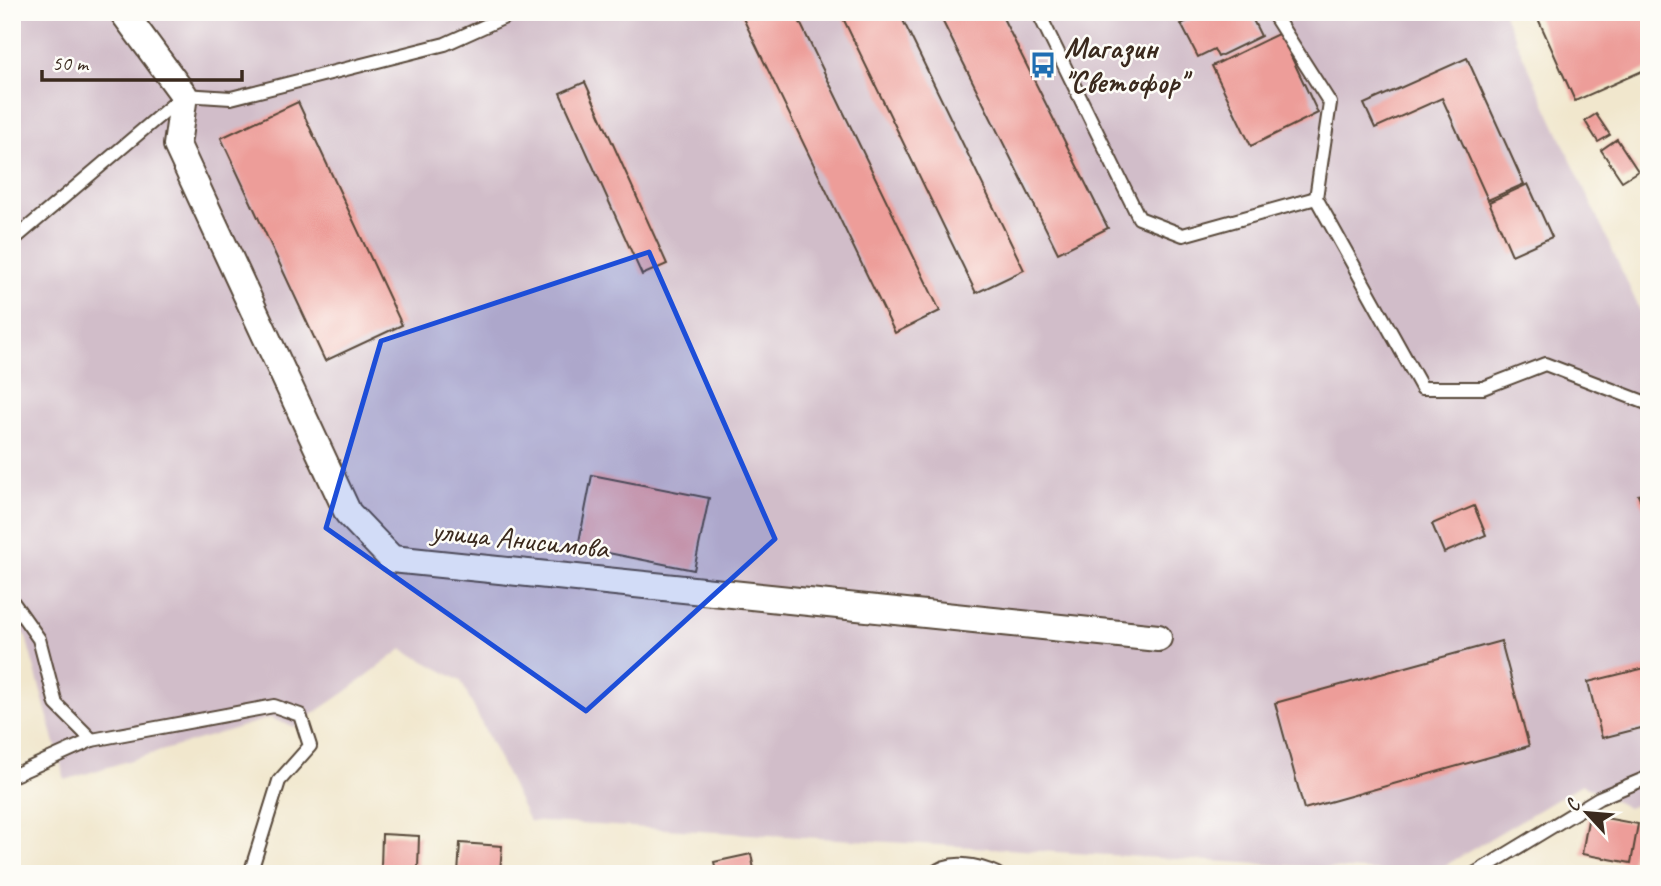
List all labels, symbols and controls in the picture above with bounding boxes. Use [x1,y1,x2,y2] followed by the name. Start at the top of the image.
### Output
[1064,29,1193,101] place label: Магазин "Светофор"
[42,38,242,82] scale bar
[52,50,90,76] text: 50 m
[1028,50,1058,80] bus stop icon: Магазин "Светофор"
[428,511,612,567] street label: улица Анисимова
[1552,778,1622,848] north arrow
[1560,794,1587,815] text: С

